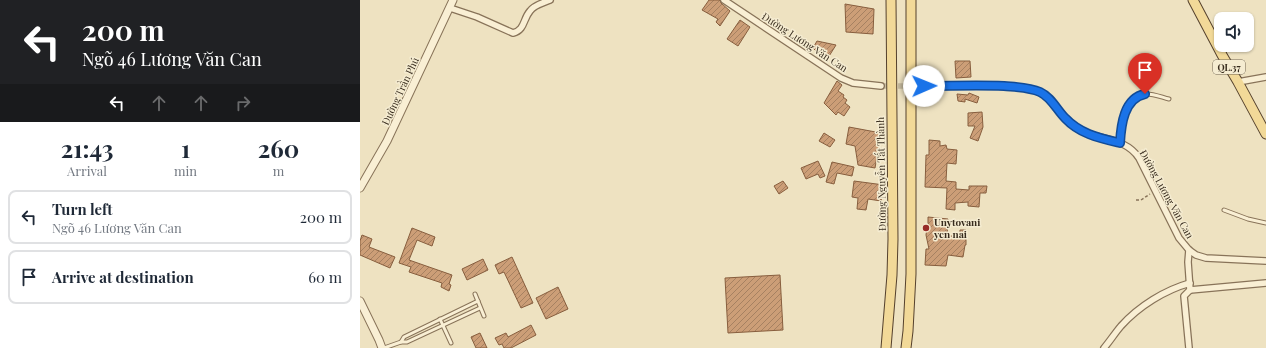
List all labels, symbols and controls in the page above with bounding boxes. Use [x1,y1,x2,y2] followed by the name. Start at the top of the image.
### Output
[759,9,851,75] street label: Đường Lương Văn Can
[82,11,165,48] text: 200 m
[1214,12,1254,52] map controls
[1214,12,1254,52] button: sound
[16,16,68,68] icon: left
[82,47,262,71] text: Ngõ 46 Lương Văn Can
[1128,53,1162,94] pin
[378,55,422,127] street label: Đường Trần Phú
[1134,59,1156,81] icon: arrive
[1213,60,1245,74] road number: QL.37
[903,65,945,107] position arrow
[106,92,128,114] icon: left
[148,92,170,114] icon: ahead
[190,92,212,114] icon: ahead
[232,92,254,114] icon: right
[873,117,889,231] street label: Đường Nguyễn Tất Thành
[61,132,113,164] text: 21:43
[181,132,190,164] text: 1
[258,132,299,164] text: 260
[1137,147,1197,241] street label: Đường Lương Văn Can
[67,162,107,179] text: Arrival
[174,162,197,179] text: min
[273,162,284,179] text: m
[52,199,113,219] text: Turn left
[18,206,40,228] icon: left
[300,207,342,227] text: 200 m
[933,215,980,241] place label: Unytovani yen nai
[52,219,182,236] text: Ngõ 46 Lương Văn Can
[921,223,931,233] marker: Unytovani yen nai
[18,266,40,288] icon: arrive
[52,267,194,287] text: Arrive at destination
[308,267,342,287] text: 60 m

